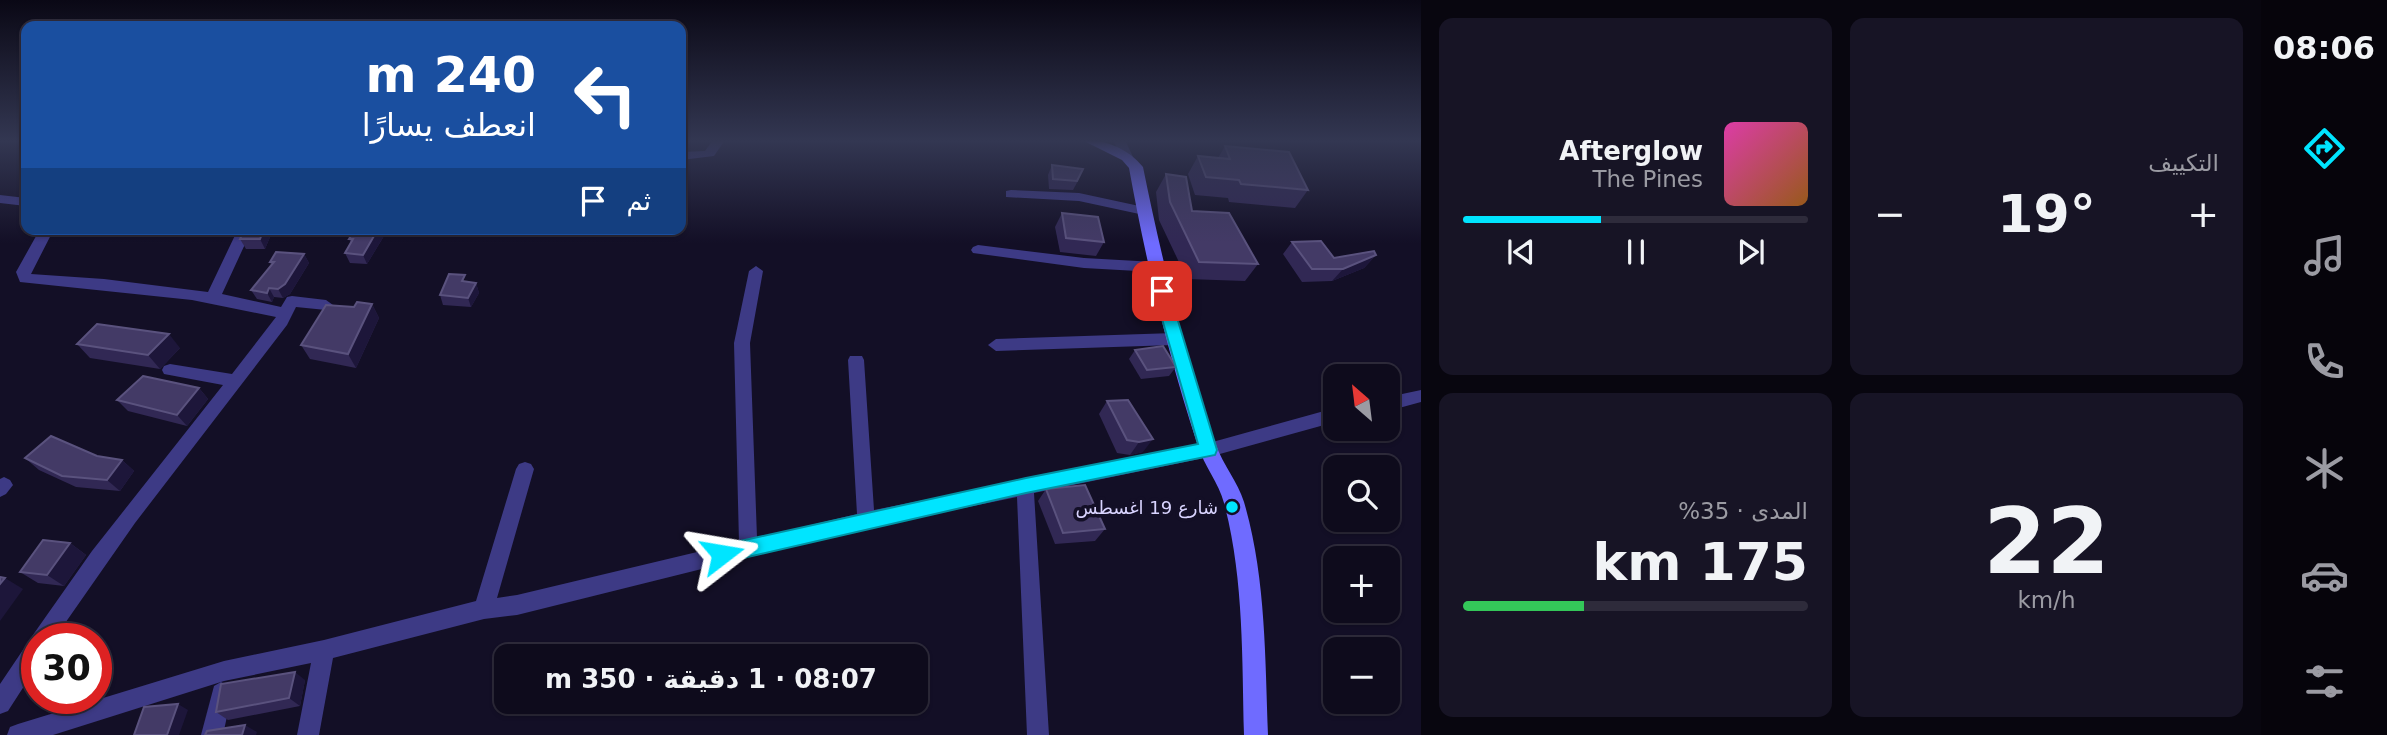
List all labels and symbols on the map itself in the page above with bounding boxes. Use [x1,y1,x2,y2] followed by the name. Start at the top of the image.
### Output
[1132,261,1192,321] pin
[1323,364,1400,441] north arrow
[1075,497,1218,519] place label: شارع 19 اغسطس
[1224,499,1240,515] marker: شارع 19 اغسطس
[685,517,759,591] position arrow
[21,623,112,714] speed limit sign: 30

